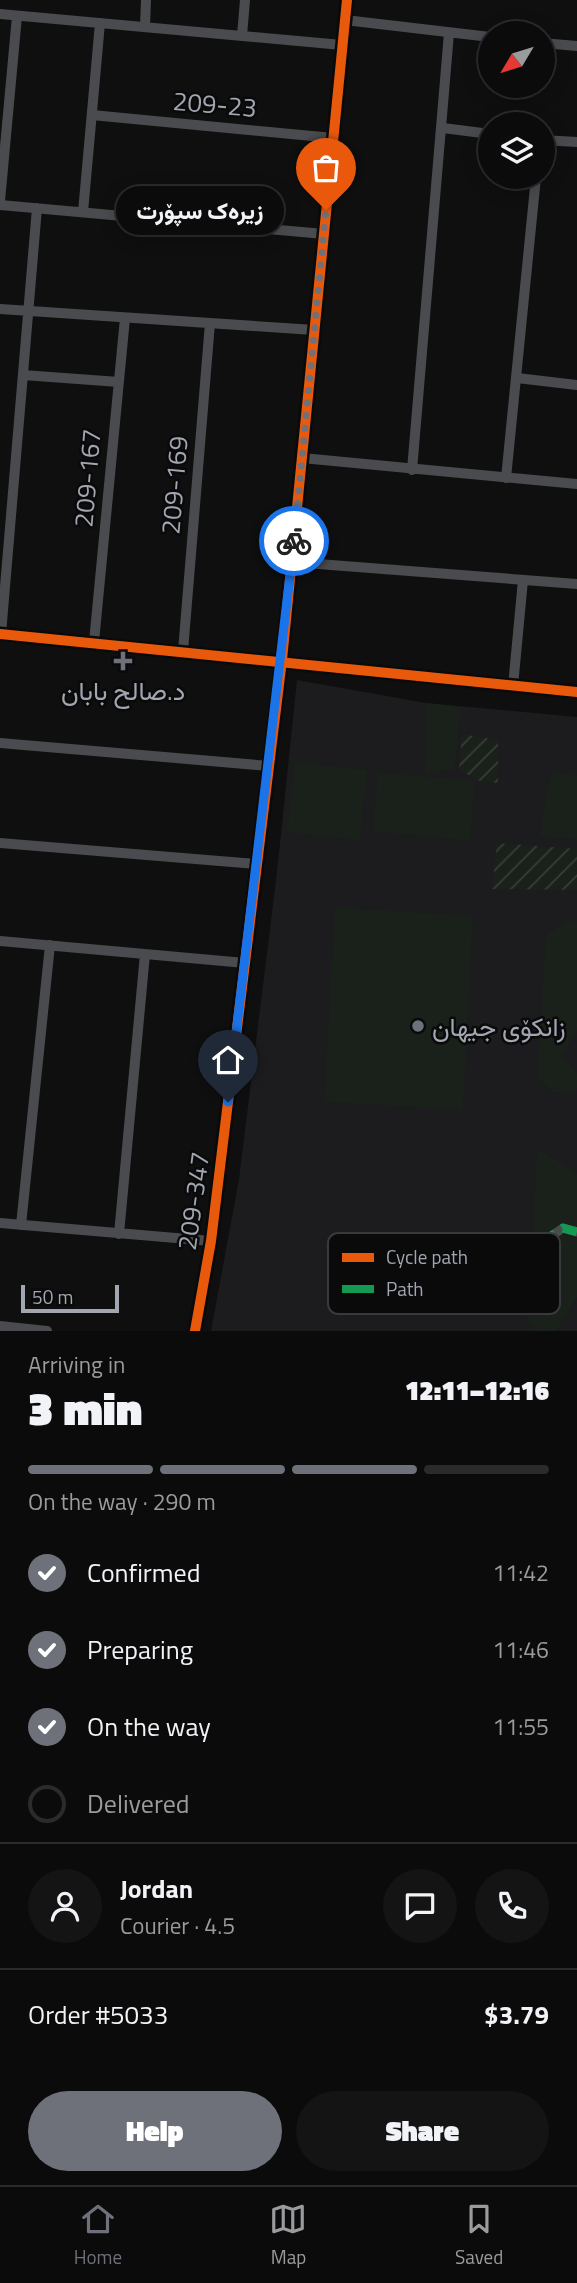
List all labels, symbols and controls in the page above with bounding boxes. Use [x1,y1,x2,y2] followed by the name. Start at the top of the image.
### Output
[478,21,555,98] north arrow
[478,21,555,189] map controls
[171,81,259,127] street label: 209-23
[478,112,555,189] button: layers
[296,138,356,210] pin
[307,149,345,187] icon: bag
[116,186,284,234] callout: زیرەک سپۆرت
[137,193,263,228] text: زیرەک سپۆرت
[63,427,111,529] street label: 209-167
[150,434,198,536] street label: 209-169
[259,506,329,576] courier
[275,522,313,560] icon: bike
[113,651,133,671] marker: د.صالح بابان
[61,671,185,710] place label: د.صالح بابان
[432,1007,566,1046] place label: زانکۆی جیھان
[410,1018,426,1034] marker: زانکۆی جیھان
[198,1030,258,1102] pin
[209,1041,247,1079] icon: home
[167,1149,219,1253] street label: 209-347
[328,1233,560,1314] legend
[386,1242,468,1271] text: Cycle path
[386,1274,424,1303] text: Path
[21,1282,119,1314] scale bar
[32,1282,73,1311] text: 50 m
[28,1347,125,1382] text: Arriving in
[405,1371,549,1410] text: 12:11–12:16
[28,1373,142,1443] text: 3 min
[28,1484,216,1519] text: On the way · 290 m
[87,1553,201,1592] text: Confirmed
[28,1554,66,1592] icon: check
[492,1555,549,1590] text: 11:42
[87,1630,193,1669] text: Preparing
[28,1631,66,1669] icon: check
[492,1632,549,1667] text: 11:46
[87,1707,211,1746] text: On the way
[28,1708,66,1746] icon: check
[492,1709,549,1744] text: 11:55
[87,1784,190,1823] text: Delivered
[28,1869,102,1943] button: person
[120,1869,193,1908] text: Jordan
[383,1869,457,1943] button: chat
[475,1869,549,1943] button: phone
[120,1908,235,1943] text: Courier · 4.5
[28,1995,168,2034] text: Order #5033
[484,1995,549,2034] text: $3.79
[28,2091,282,2171] button: Help
[296,2091,549,2171] button: Share
[74,2200,122,2271] tab: Home
[269,2200,307,2271] tab: Map
[455,2200,503,2271] tab: Saved

